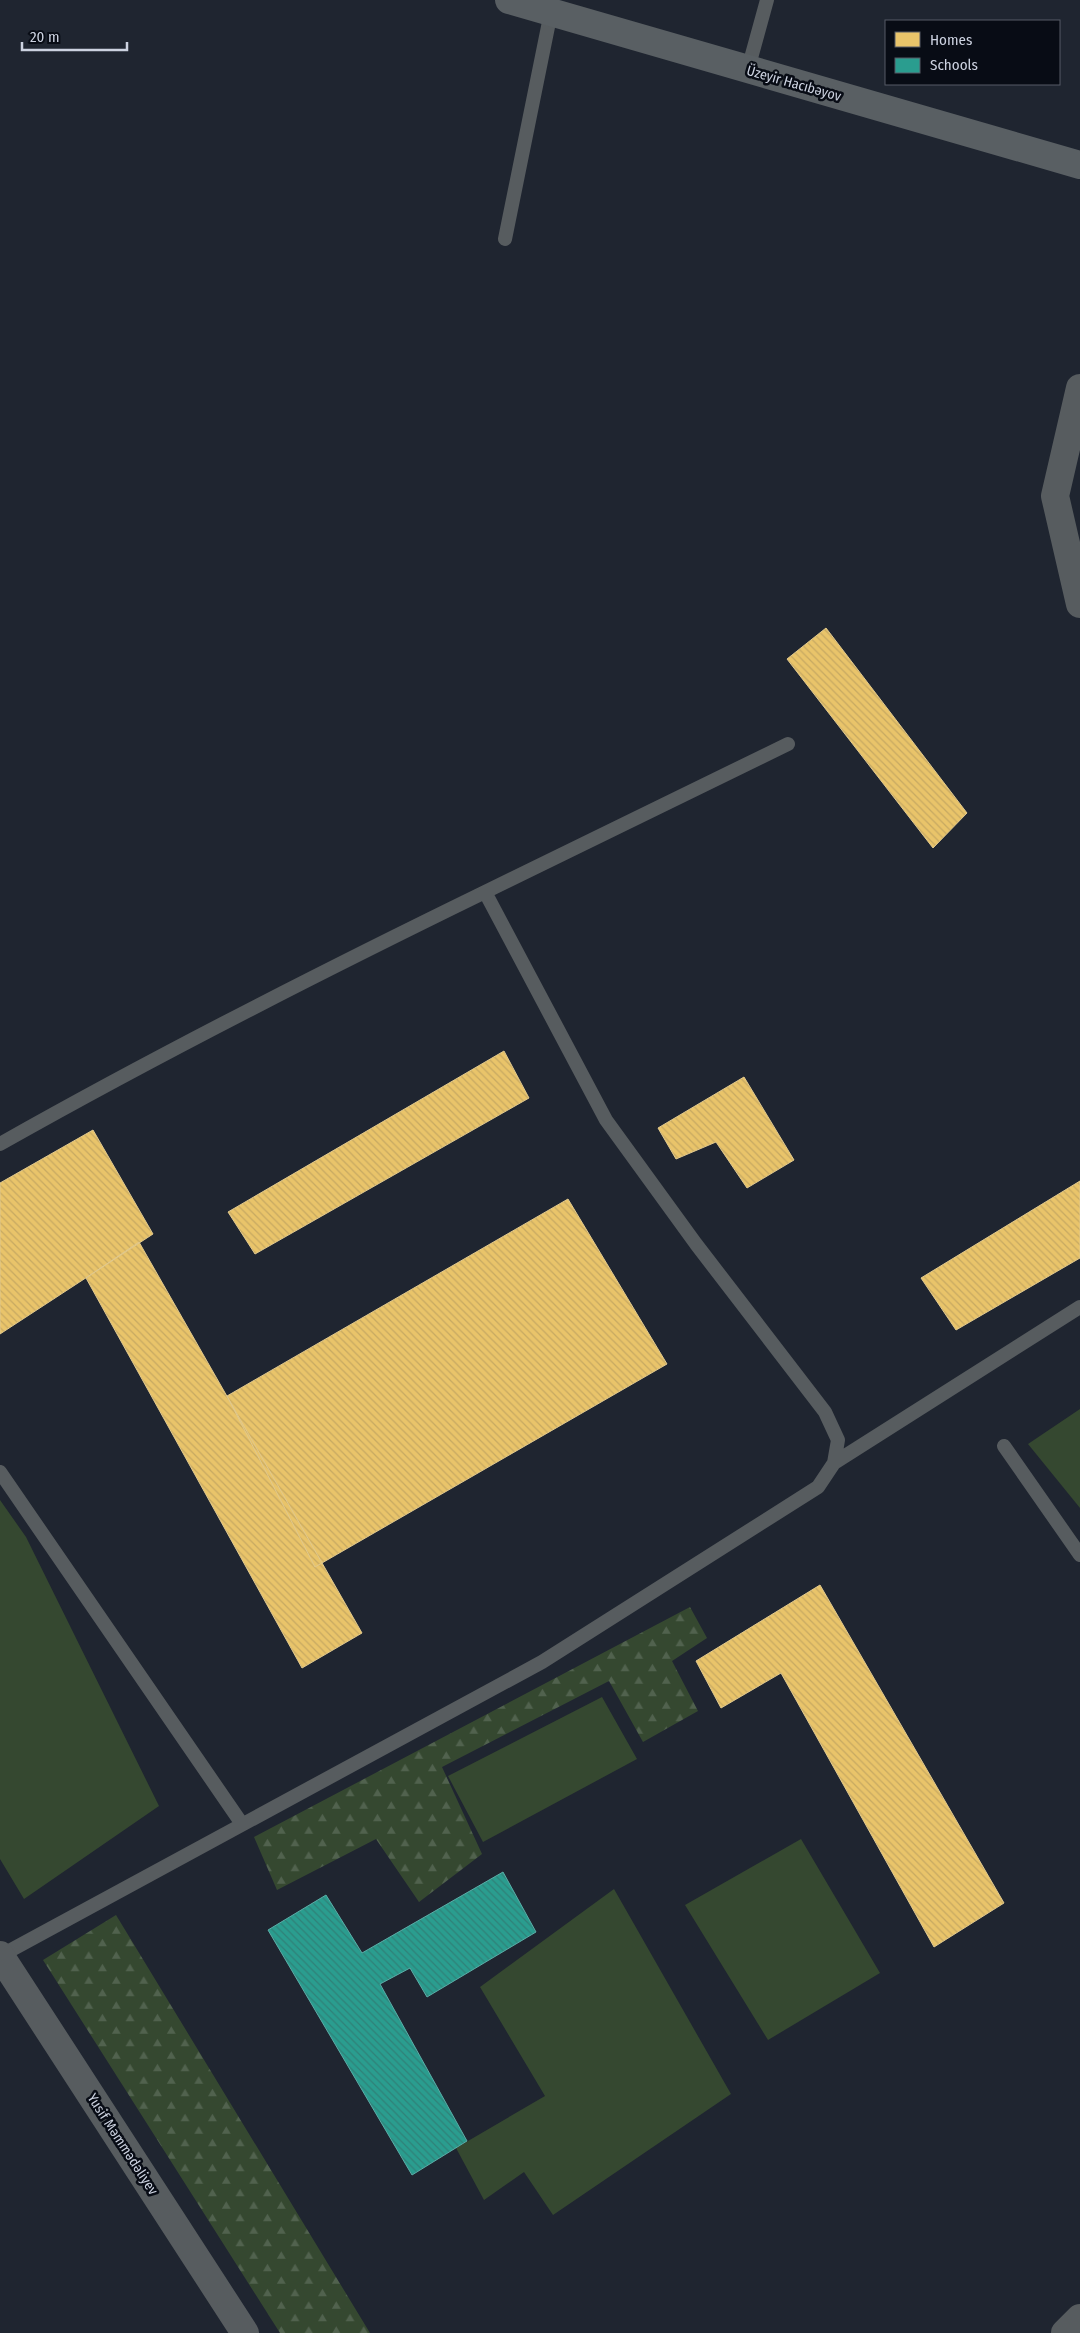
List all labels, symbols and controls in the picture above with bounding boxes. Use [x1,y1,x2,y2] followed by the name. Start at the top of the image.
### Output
[22,20,128,52] scale bar
[885,20,1060,85] legend
[30,28,60,46] text: 20 m
[930,31,972,49] text: Homes
[930,56,978,74] text: Schools
[745,61,844,105] street label: Üzeyir Hacıbəyov
[84,2091,162,2199] street label: Yusif Məmmədəliyev

